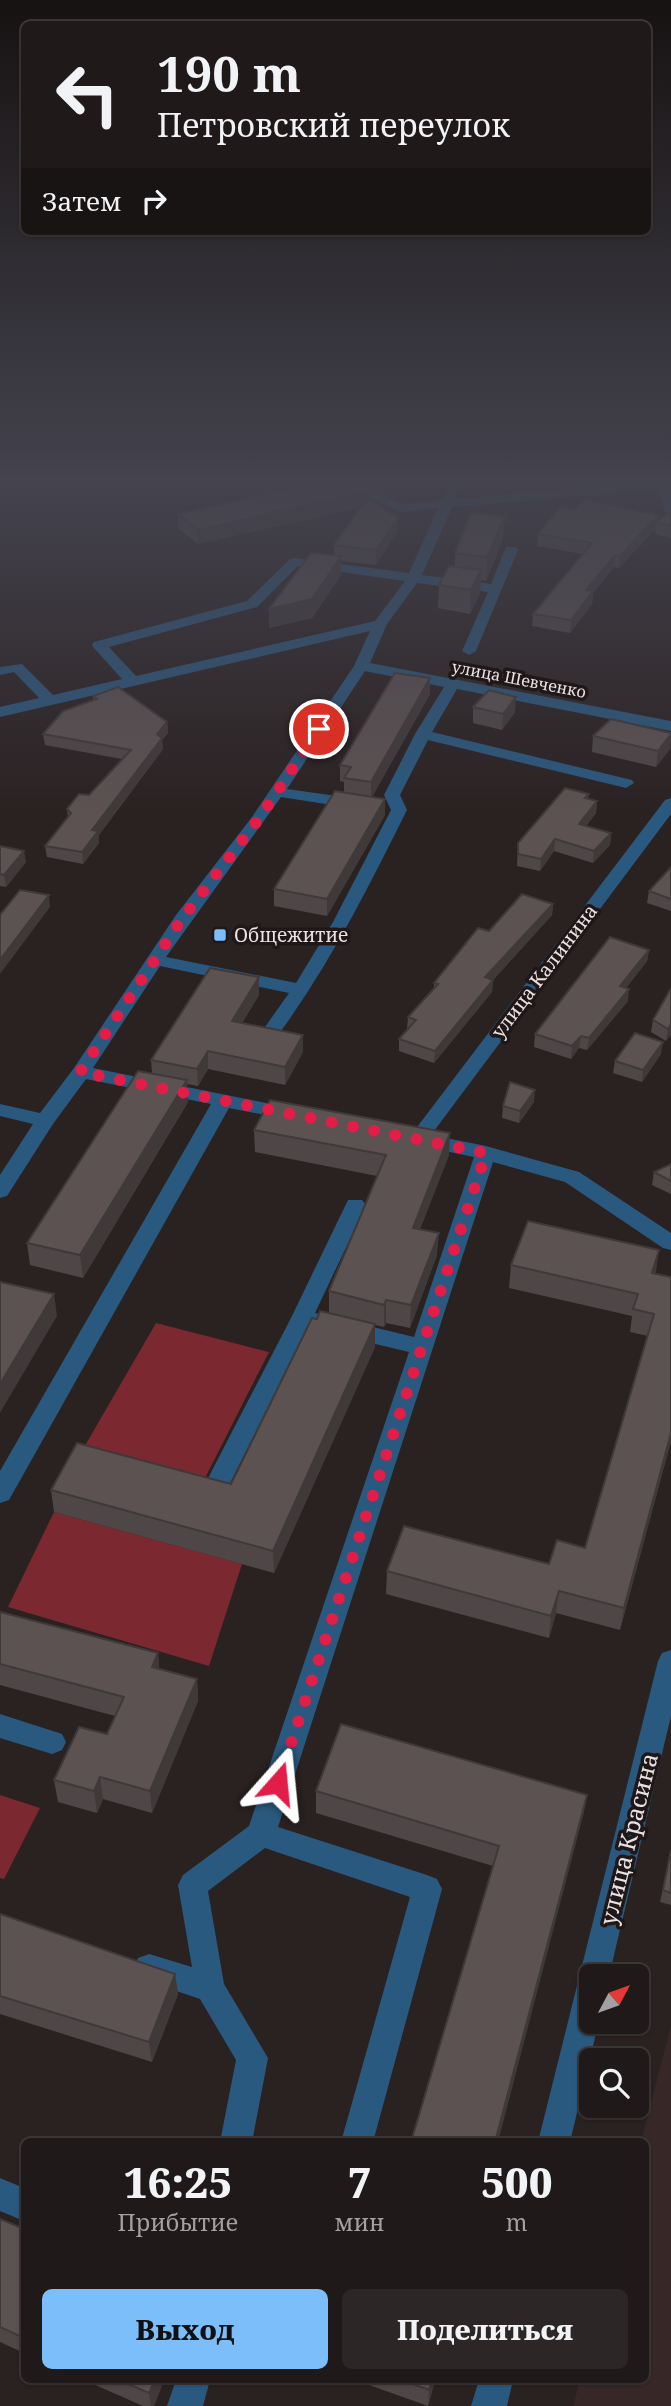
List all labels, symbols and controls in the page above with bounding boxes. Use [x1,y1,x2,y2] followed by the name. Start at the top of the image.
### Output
[157,40,301,106] text: 190 m
[42,49,133,140] icon: left
[157,103,510,146] text: Петровский переулок
[135,182,173,220] icon: right
[42,183,121,219] text: Затем
[450,655,588,703] street label: улица Шевченко
[289,699,349,759] pin
[300,710,338,748] icon: arrive
[485,899,603,1043] street label: улица Калинина
[234,922,348,948] place label: Общежитие
[212,927,228,943] marker: Общежитие
[241,1746,315,1820] position arrow
[591,1750,665,1928] street label: улица Красина
[579,1964,649,2034] north arrow
[579,1964,649,2118] map controls
[579,2048,649,2118] button: search
[124,2153,232,2210] text: 16:25
[348,2153,371,2210] text: 7
[481,2153,552,2210] text: 500
[118,2206,238,2238] text: Прибытие
[335,2206,385,2238] text: мин
[506,2206,528,2238] text: m
[42,2289,328,2369] button: Выход
[342,2289,628,2369] button: Поделиться

